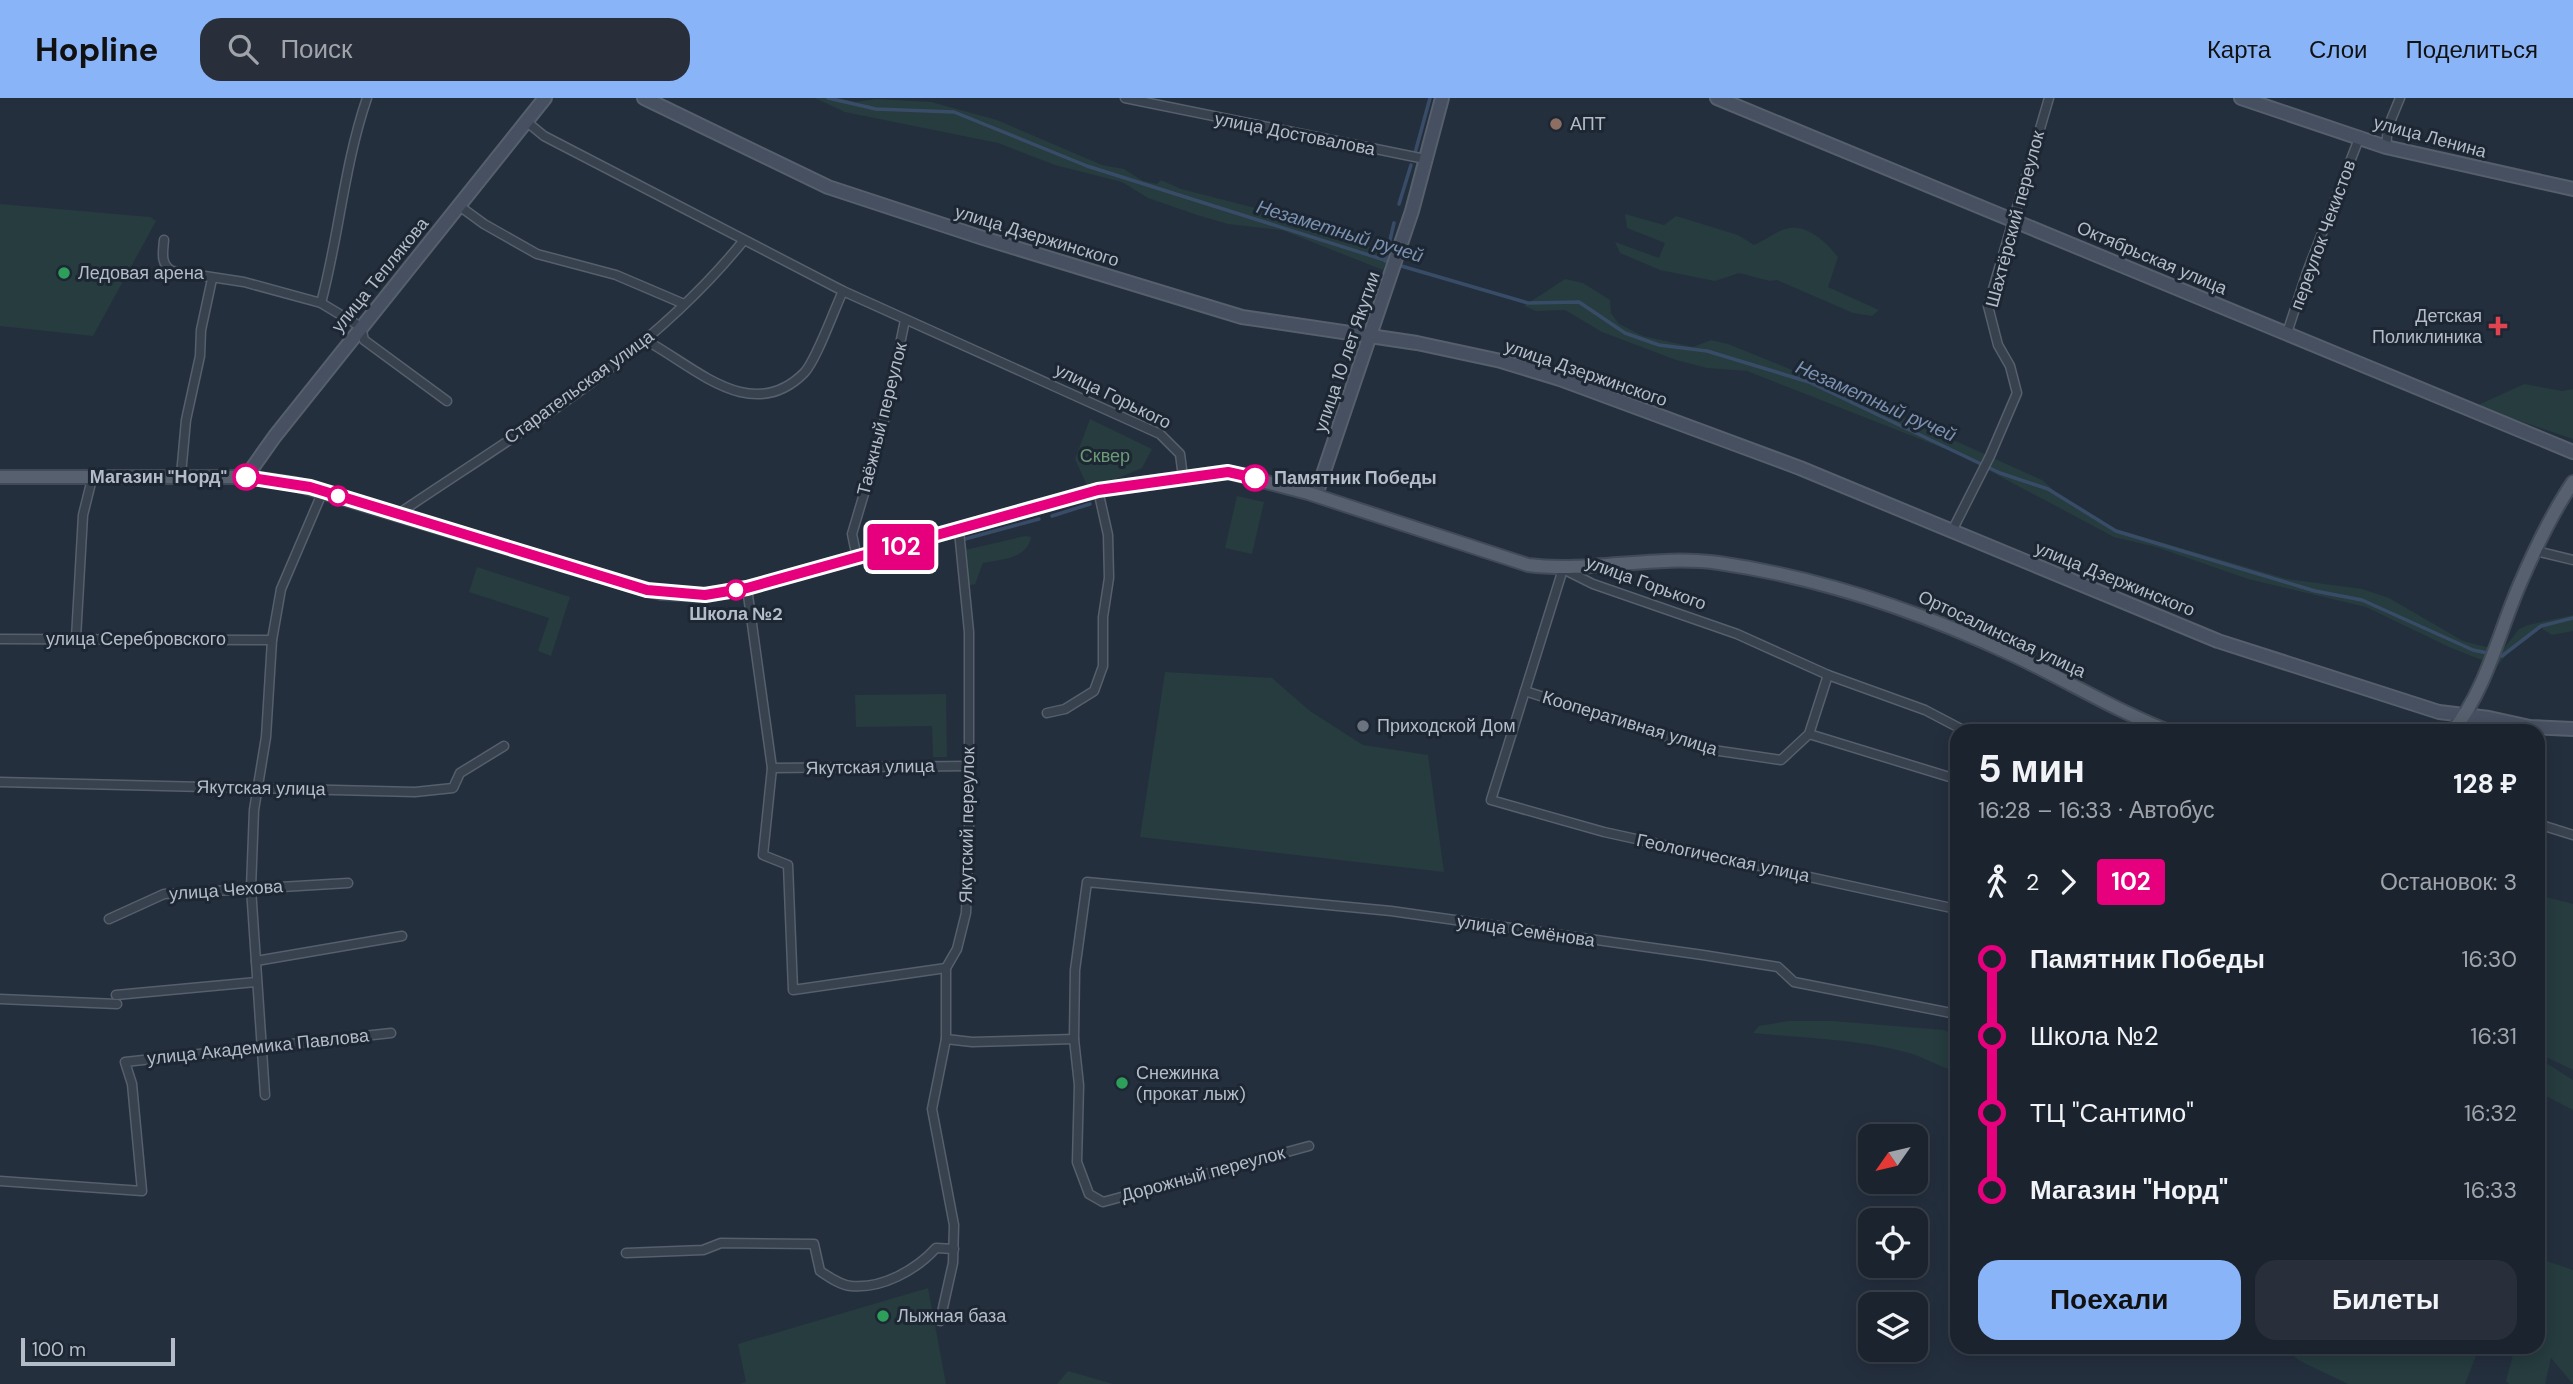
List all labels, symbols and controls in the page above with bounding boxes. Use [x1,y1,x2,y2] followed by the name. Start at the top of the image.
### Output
[200,18,690,81] search box
[35,28,158,71] text: Hopline
[224,30,262,68] icon: search
[280,32,352,66] text: Поиск
[2207,34,2271,65] text: Карта
[2309,34,2367,65] text: Слои
[2405,34,2538,65] text: Поделиться
[1213,107,1378,162] street label: улица Достовалова
[2371,110,2490,164] street label: улица Ленина
[1570,112,1606,136] place label: АПТ
[1548,116,1564,132] marker: АПТ
[1980,128,2050,310] street label: Шахтёрский переулок
[2285,157,2361,313] street label: переулок Чекистов
[1254,194,1427,268] water label: Незаметный ручей
[952,200,1122,272] street label: улица Дзержинского
[326,212,435,338] street label: улица Теплякова
[2073,215,2232,301] street label: Октябрьская улица
[78,261,205,285] place label: Ледовая арена
[56,265,72,281] marker: Ледовая арена
[1308,268,1386,436] street label: улица 10 лет Якутии
[2372,304,2483,349] place label: Детская Поликлиника
[2488,316,2508,336] marker: Детская Поликлиника
[499,324,659,449] street label: Старательская улица
[1502,334,1670,412] street label: улица Дзержинского
[851,340,913,498] street label: Таёжный переулок
[1792,354,1961,448] water label: Незаметный ручей
[1051,357,1175,435] street label: улица Горького
[1080,444,1130,468] park label: Сквер
[233,464,259,490] marker: Магазин "Норд"
[90,465,227,489] place label: Магазин "Норд"
[1242,465,1268,491] marker: Памятник Победы
[1274,466,1437,490] place label: Памятник Победы
[328,486,348,506] unlabelled marker
[861,524,941,570] line badge: 102
[881,531,921,562] text: 102
[2031,536,2199,622] street label: улица Дзержинского
[1582,550,1710,616] street label: улица Горького
[726,580,746,600] marker: Школа №2
[1914,585,2091,684] street label: Ортосалинская улица
[689,602,783,626] place label: Школа №2
[46,627,226,651] street label: улица Серебровского
[1540,685,1721,761] street label: Кооперативная улица
[1377,714,1516,738] place label: Приходской Дом
[1355,718,1371,734] marker: Приходской Дом
[1978,744,2085,794] text: 5 мин
[954,746,980,904] street label: Якутский переулок
[805,754,936,780] street label: Якутская улица
[2453,767,2517,801] text: 128 ₽
[196,775,327,801] street label: Якутская улица
[1978,795,2215,825] text: 16:28 – 16:33 · Автобус
[1634,828,1813,888] street label: Геологическая улица
[1978,863,2016,901] icon: walk
[2049,863,2087,901] icon: forward
[2111,866,2151,897] text: 102
[2026,867,2039,897] text: 2
[2380,867,2517,897] text: Остановок: 3
[168,874,285,906] street label: улица Чехова
[1456,909,1597,953] street label: улица Семёнова
[2030,942,2265,976] text: Памятник Победы
[2461,944,2517,974] text: 16:30
[2030,1019,2159,1053] text: Школа №2
[2470,1021,2517,1051] text: 16:31
[146,1023,371,1071] street label: улица Академика Павлова
[1136,1061,1246,1106] place label: Снежинка (прокат лыж)
[1114,1075,1130,1091] marker: Снежинка (прокат лыж)
[2030,1096,2194,1130] text: ТЦ "Сантимо"
[2464,1098,2517,1128] text: 16:32
[1858,1124,1928,1194] north arrow
[1858,1124,1928,1362] map controls
[1118,1141,1288,1207] street label: Дорожный переулок
[2030,1173,2228,1207] text: Магазин "Норд"
[2464,1175,2517,1205] text: 16:33
[1858,1208,1928,1278] button: locate
[1978,1260,2241,1340] button: Поехали
[2255,1260,2517,1340] button: Билеты
[1858,1292,1928,1362] button: layers
[897,1304,1007,1328] place label: Лыжная база
[875,1308,891,1324] marker: Лыжная база
[21,1335,175,1367] scale bar
[32,1337,86,1362] text: 100 m

